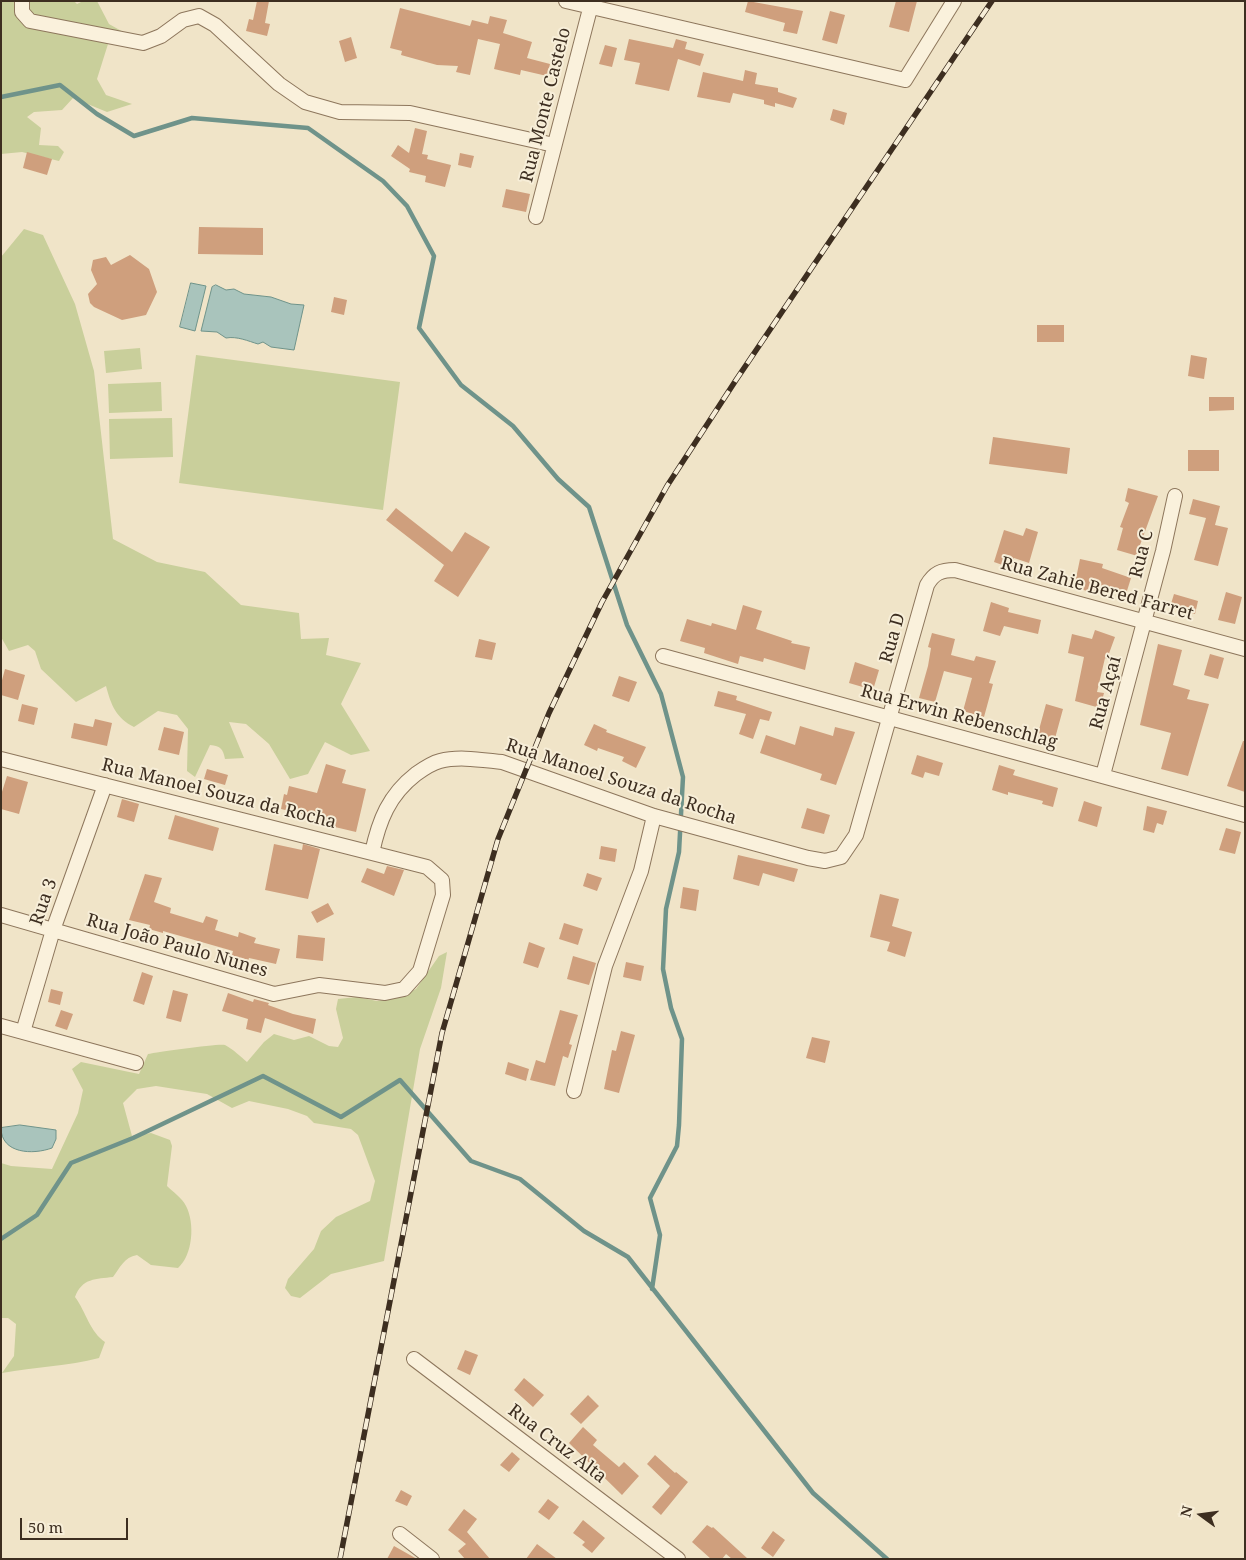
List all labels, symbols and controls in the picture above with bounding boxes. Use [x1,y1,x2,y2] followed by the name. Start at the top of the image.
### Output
[516,25,576,185] street label: Rua Monte Castelo
[1126,528,1158,580] street label: Rua C
[998,553,1196,625] street label: Rua Zahie Bered Farret
[876,610,910,666] street label: Rua D
[1086,654,1126,732] street label: Rua Açaí
[858,680,1060,754] street label: Rua Erwin Rebenschlag
[503,734,739,830] street label: Rua Manoel Souza da Rocha
[99,754,339,834] street label: Rua Manoel Souza da Rocha
[26,876,62,928] street label: Rua 3
[84,910,270,982] street label: Rua João Paulo Nunes
[504,1400,610,1488] street label: Rua Cruz Alta
[1176,1490,1226,1540] north arrow
[1175,1504,1197,1519] text: N
[22,1508,130,1540] scale bar
[28,1517,63,1537] text: 50 m

